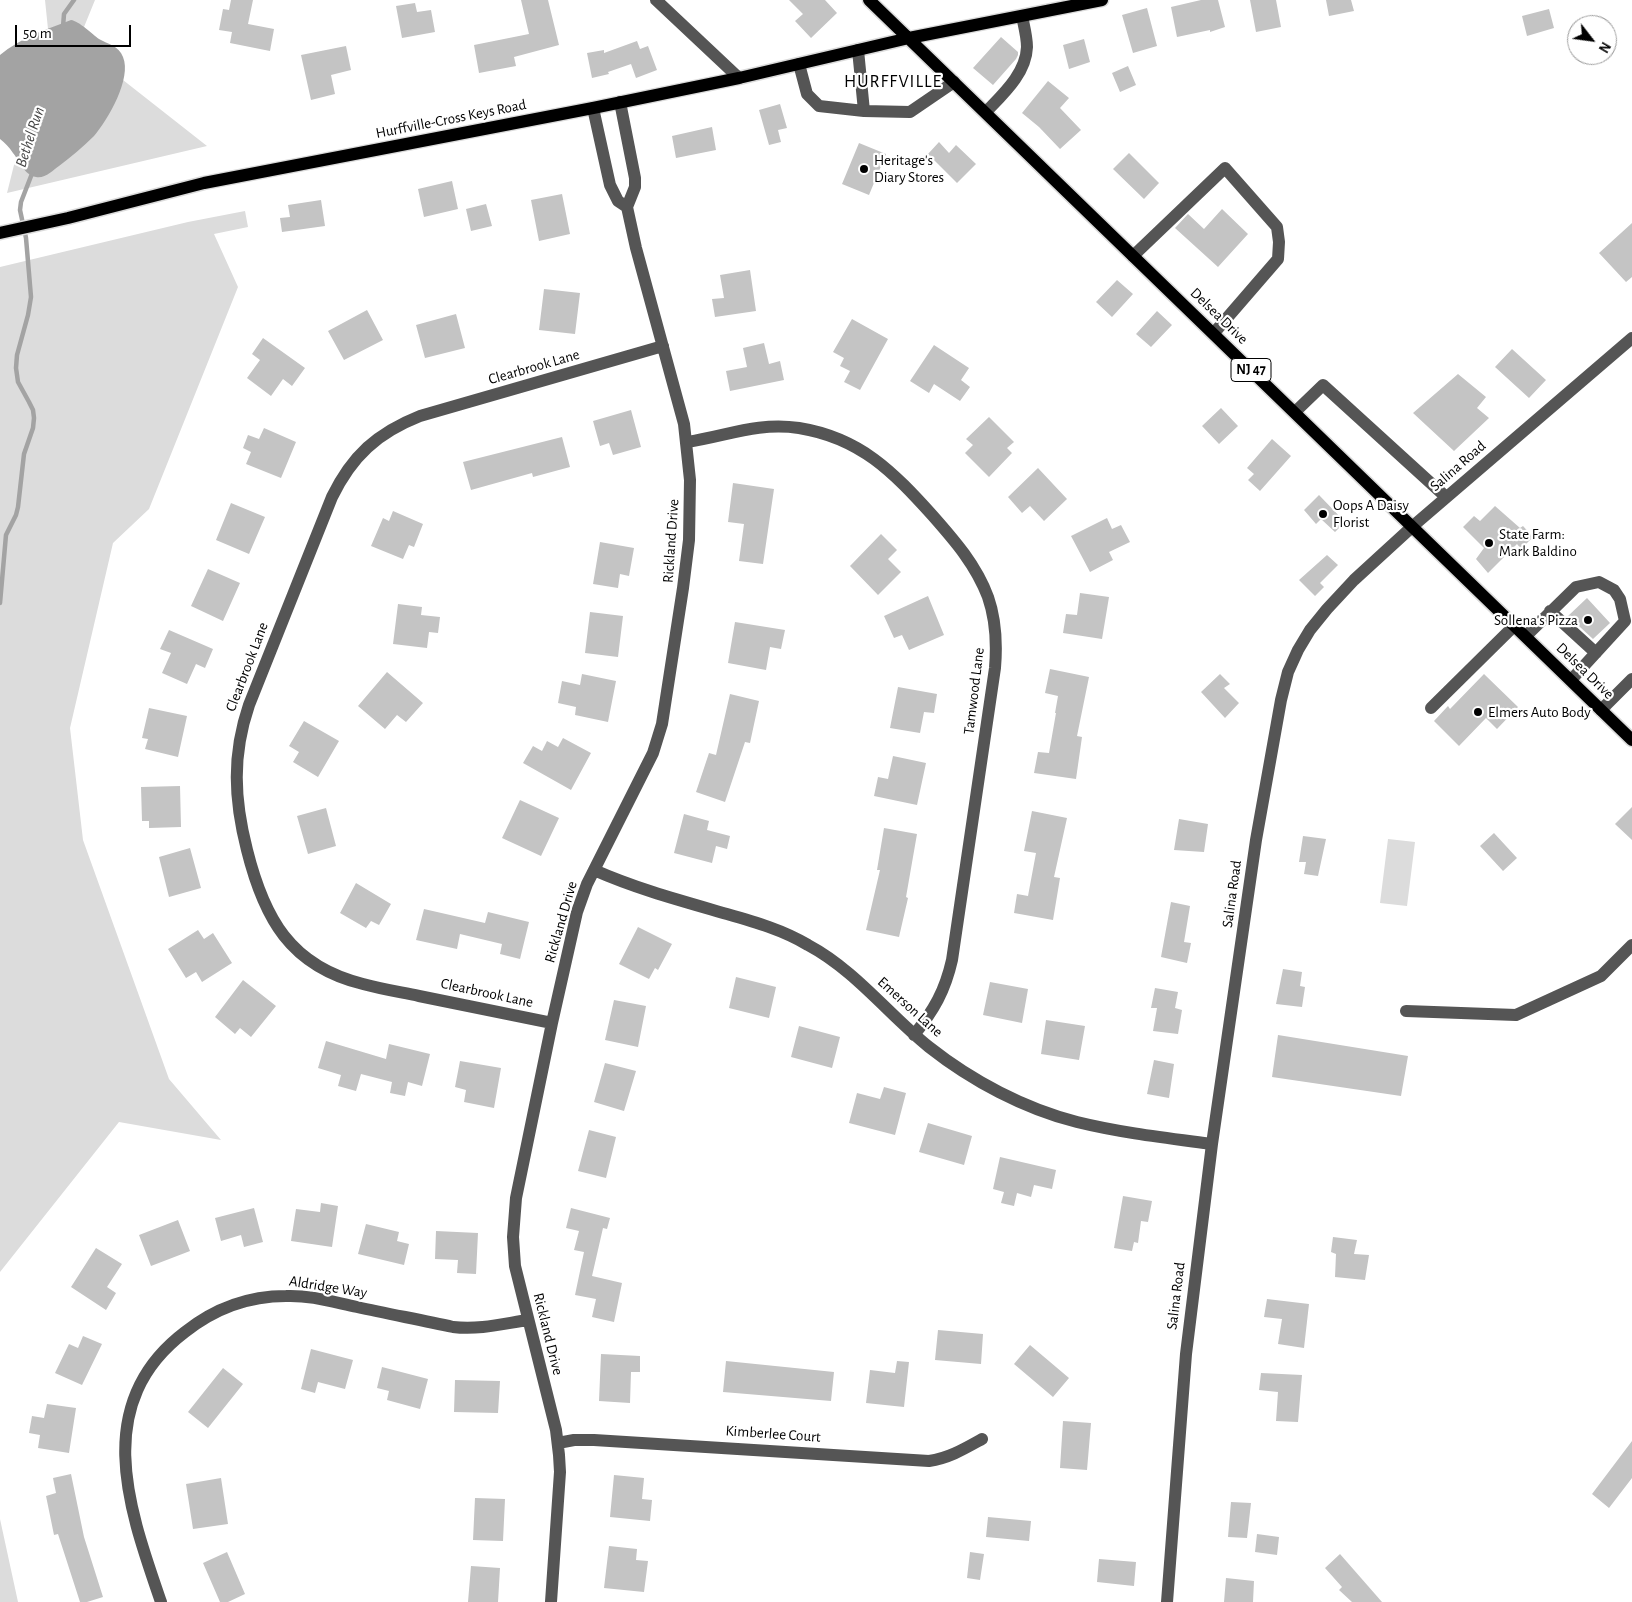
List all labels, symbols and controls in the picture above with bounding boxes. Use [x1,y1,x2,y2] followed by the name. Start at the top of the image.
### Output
[18,15,134,47] scale bar
[1567,15,1617,65] north arrow
[23,26,52,41] text: 50 m
[1596,39,1613,55] text: N
[843,71,943,93] district label: HURFFVILLE
[374,96,528,142] street label: Hurffville-Cross Keys Road
[11,104,49,170] water label: Bethel Run
[874,151,944,186] place label: Heritage's Diary Stores
[858,163,870,175] marker: Heritage's Diary Stores
[1186,284,1252,348] street label: Delsea Drive
[486,345,582,389] street label: Clearbrook Lane
[1231,358,1271,382] road number: NJ 47
[1426,437,1490,495] street label: Salina Road
[1333,496,1409,531] place label: Oops A Daisy Florist
[659,498,683,584] street label: Rickland Drive
[1317,508,1329,520] marker: Oops A Daisy Florist
[1499,525,1577,560] place label: State Farm: Mark Baldino
[1483,537,1495,549] marker: State Farm: Mark Baldino
[1494,611,1578,629] place label: Sollena's Pizza
[1582,614,1594,626] marker: Sollena's Pizza
[222,620,272,714] street label: Clearbrook Lane
[1552,639,1618,703] street label: Delsea Drive
[960,647,988,735] street label: Tamwood Lane
[1488,703,1591,721] place label: Elmers Auto Body
[1472,706,1484,718] marker: Elmers Auto Body
[1218,859,1246,929] street label: Salina Road
[541,879,581,965] street label: Rickland Drive
[874,973,946,1041] street label: Emerson Lane
[439,974,535,1012] street label: Clearbrook Lane
[1163,1261,1189,1331] street label: Salina Road
[288,1272,368,1302] street label: Aldridge Way
[529,1291,567,1377] street label: Rickland Drive
[725,1422,821,1446] street label: Kimberlee Court

